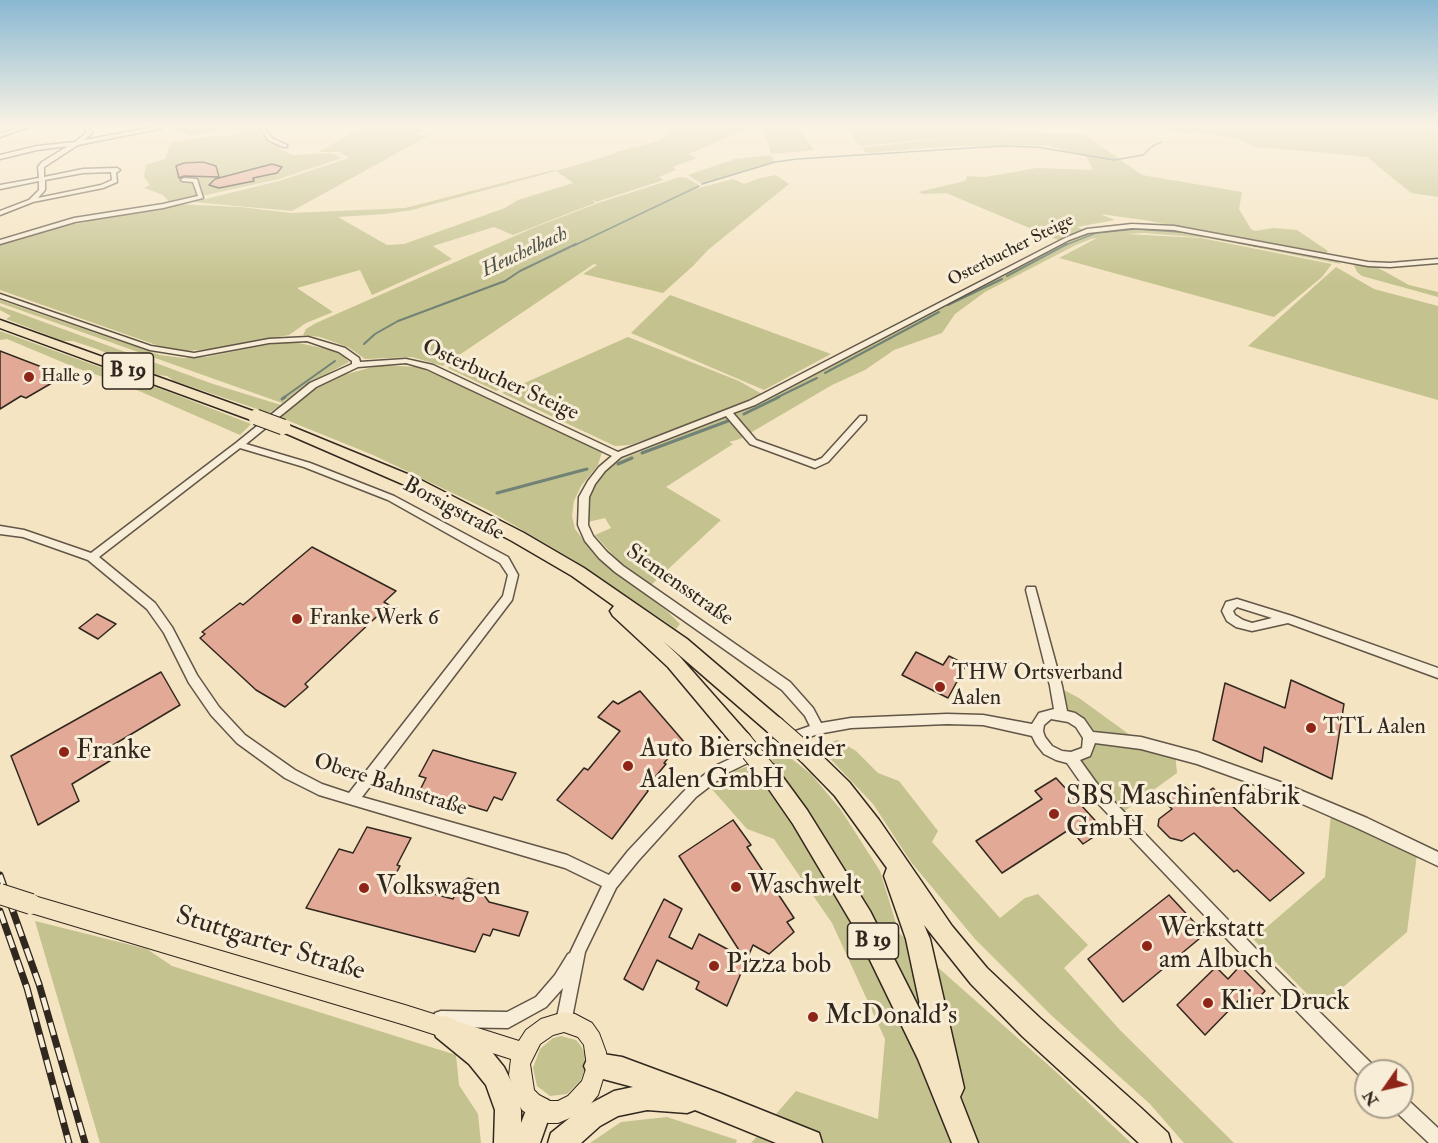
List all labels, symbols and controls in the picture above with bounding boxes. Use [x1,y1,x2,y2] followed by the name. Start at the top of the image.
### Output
[945,210,1077,292] street label: Osterbucher Steige
[478,223,572,283] water label: Heuchelbach
[417,335,583,427] street label: Osterbucher Steige
[102,353,154,389] road number: B 19
[41,366,93,388] place label: Halle 9
[22,370,36,384] marker: Halle 9
[398,472,508,548] street label: Borsigstraße
[620,539,738,633] street label: Siemensstraße
[309,606,439,632] place label: Franke Werk 6
[290,612,304,626] marker: Franke Werk 6
[952,661,1123,712] place label: THW Ortsverband Aalen
[933,680,947,694] marker: THW Ortsverband Aalen
[1323,715,1426,741] place label: TTL Aalen
[1304,721,1318,735] marker: TTL Aalen
[640,734,845,797] place label: Auto Bierschneider Aalen GmbH
[76,736,151,768] place label: Franke
[57,745,71,759] marker: Franke
[310,749,470,823] street label: Obere Bahnstraße
[621,759,635,773] marker: Auto Bierschneider Aalen GmbH
[1066,782,1300,845] place label: SBS Maschinenfabrik GmbH
[1047,807,1061,821] marker: SBS Maschinenfabrik GmbH
[748,871,861,903] place label: Waschwelt
[376,872,501,904] place label: Volkswagen
[729,880,743,894] marker: Waschwelt
[357,881,371,895] marker: Volkswagen
[171,901,369,989] street label: Stuttgarter Straße
[1159,914,1273,977] place label: Werkstatt am Albuch
[848,923,898,959] road number: B 19
[1140,939,1154,953] marker: Werkstatt am Albuch
[726,950,831,982] place label: Pizza bob
[707,959,721,973] marker: Pizza bob
[1220,987,1350,1019] place label: Klier Druck
[1201,996,1215,1010] marker: Klier Druck
[825,1001,957,1033] place label: McDonald's
[806,1010,820,1024] marker: McDonald's
[1354,1059,1414,1119] north arrow
[1358,1086,1383,1109] text: N

